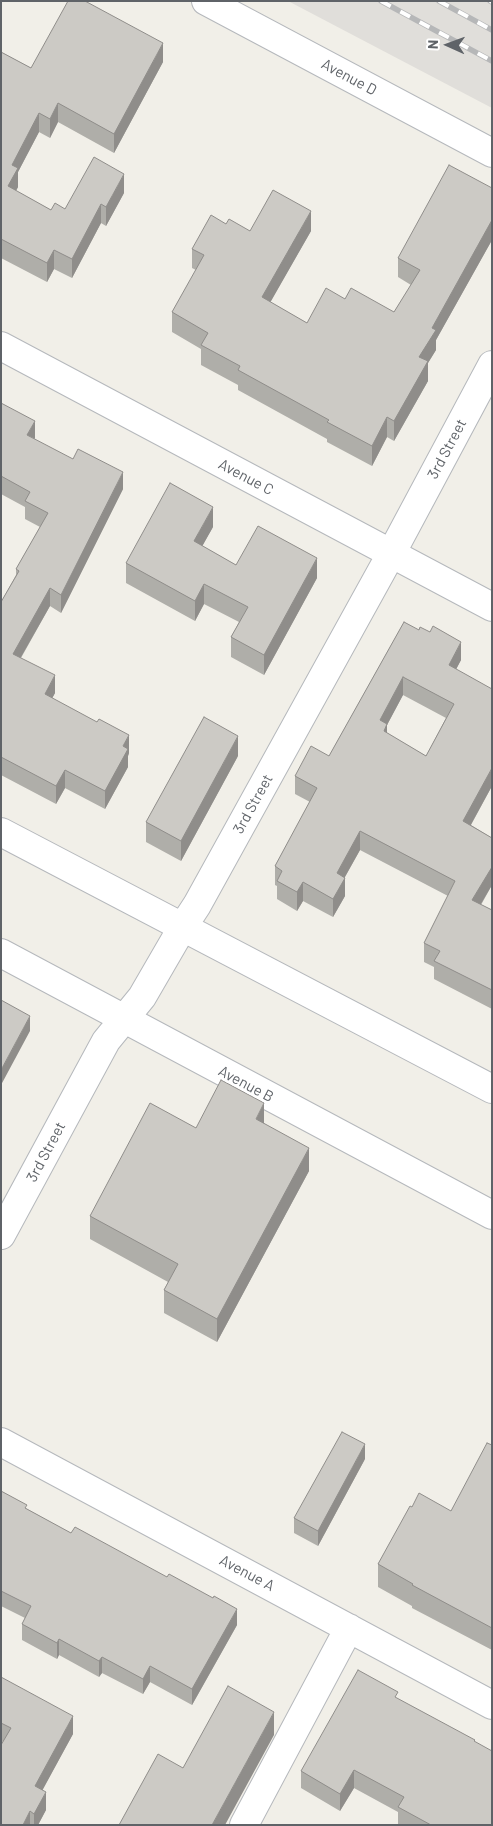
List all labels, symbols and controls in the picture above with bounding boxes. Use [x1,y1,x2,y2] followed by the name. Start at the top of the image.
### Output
[423,20,473,70] north arrow
[424,40,441,49] text: N
[318,55,380,99] street label: Avenue D
[424,416,470,482] street label: 3rd Street
[215,455,277,499] street label: Avenue C
[229,771,277,837] street label: 3rd Street
[215,1062,277,1106] street label: Avenue B
[23,1119,69,1185] street label: 3rd Street
[216,1551,278,1595] street label: Avenue A

